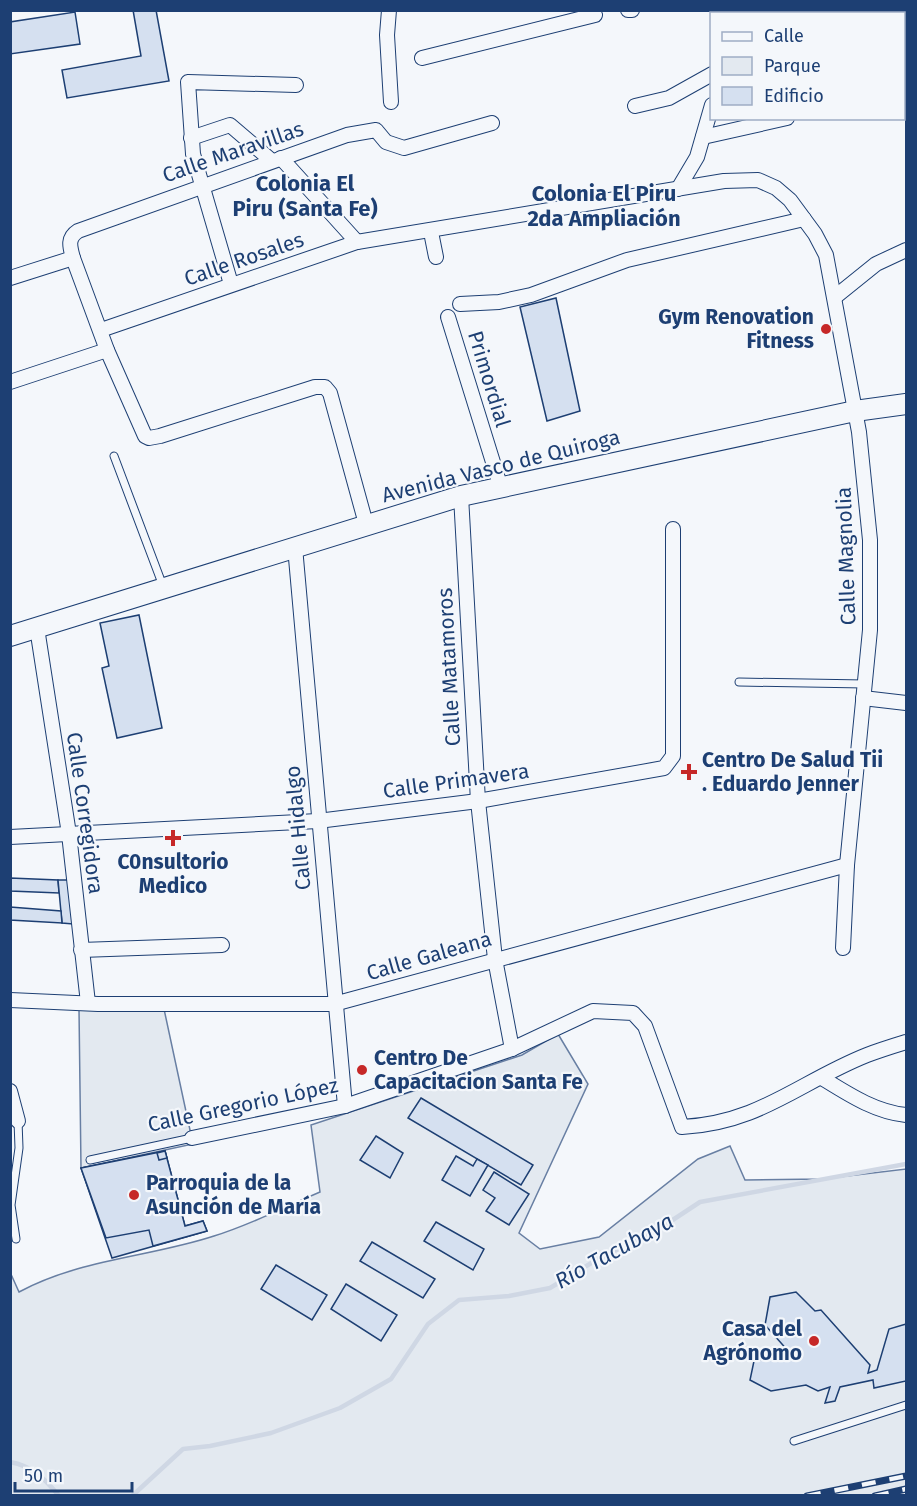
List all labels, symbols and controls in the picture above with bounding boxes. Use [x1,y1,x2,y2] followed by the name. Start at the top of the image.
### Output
[710,12,905,120] legend
[764,25,804,47] text: Calle
[764,55,821,77] text: Parque
[764,85,824,107] text: Edificio
[159,116,307,188] street label: Calle Maravillas
[232,170,378,222] district label: Colonia El Piru (Santa Fe)
[527,180,681,232] district label: Colonia El Piru 2da Ampliación
[181,226,307,292] street label: Calle Rosales
[658,304,814,354] place label: Gym Renovation Fitness
[819,322,833,336] marker: Gym Renovation Fitness
[462,328,516,430] street label: Primordial
[379,424,623,508] street label: Avenida Vasco de Quiroga
[831,486,861,626] street label: Calle Magnolia
[432,587,466,747] street label: Calle Matamoros
[61,730,109,896] street label: Calle Corregidora
[702,747,883,797] place label: Centro De Salud Tii . Eduardo Jenner
[381,758,531,804] street label: Calle Primavera
[680,763,698,781] marker: Centro De Salud Tii . Eduardo Jenner
[280,765,316,891] street label: Calle Hidalgo
[164,829,182,847] marker: C0nsultorio Medico
[117,849,229,899] place label: C0nsultorio Medico
[363,926,495,986] street label: Calle Galeana
[374,1045,583,1095] place label: Centro De Capacitacion Santa Fe
[355,1063,369,1077] marker: Centro De Capacitacion Santa Fe
[145,1072,341,1138] street label: Calle Gregorio López
[145,1170,321,1220] place label: Parroquia de la Asunción de María
[127,1188,141,1202] marker: Parroquia de la Asunción de María
[550,1207,678,1295] water label: Río Tacubaya
[703,1316,803,1366] place label: Casa del Agrónomo
[807,1334,821,1348] marker: Casa del Agrónomo
[15,1455,132,1493] scale bar
[24,1465,63,1487] text: 50 m

